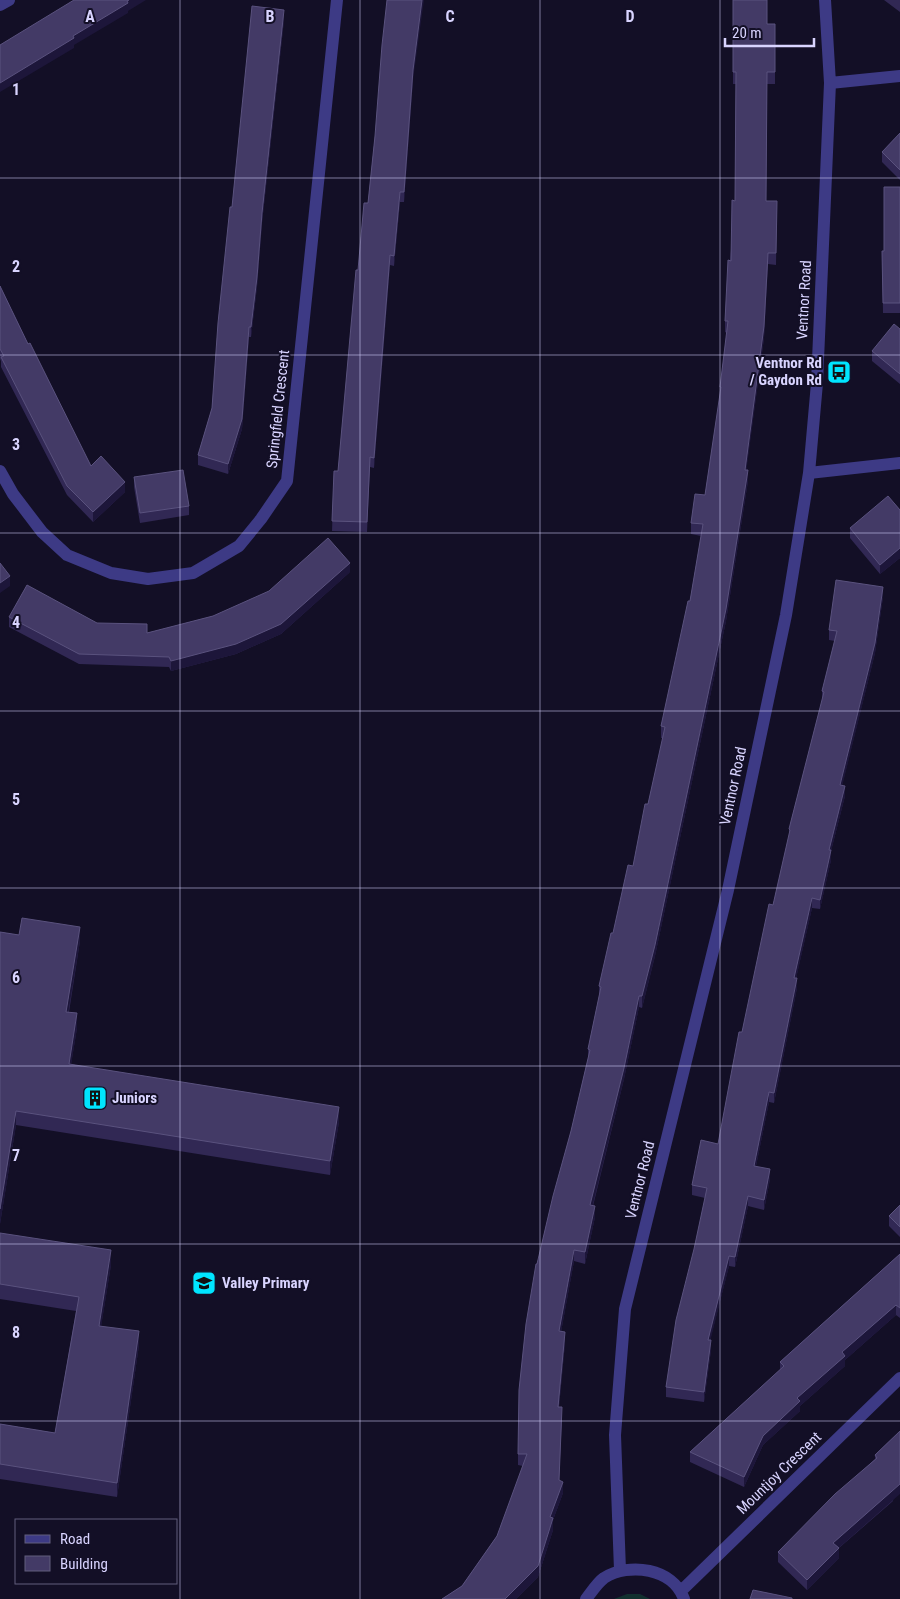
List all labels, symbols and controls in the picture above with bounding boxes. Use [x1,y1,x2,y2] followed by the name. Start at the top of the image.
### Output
[85,7,95,26] text: A
[266,7,275,26] text: B
[445,7,455,26] text: C
[625,7,635,26] text: D
[725,15,814,47] scale bar
[732,24,762,42] text: 20 m
[12,80,20,99] text: 1
[12,257,20,276] text: 2
[793,260,815,340] street label: Ventnor Road
[263,349,293,469] street label: Springfield Crescent
[750,354,822,389] place label: Ventnor Rd / Gaydon Rd
[826,359,852,385] bus stop icon: Ventnor Rd / Gaydon Rd
[12,435,20,454] text: 3
[12,613,20,632] text: 4
[716,745,750,827] street label: Ventnor Road
[12,790,20,809] text: 5
[12,968,20,987] text: 6
[82,1085,108,1111] building icon: Juniors
[112,1089,157,1107] place label: Juniors
[622,1139,658,1221] street label: Ventnor Road
[12,1146,20,1165] text: 7
[191,1270,217,1296] school or university icon: Valley Primary
[222,1274,310,1292] place label: Valley Primary
[12,1323,20,1342] text: 8
[733,1428,825,1518] street label: Mountjoy Crescent
[15,1519,178,1584] legend
[60,1530,90,1548] text: Road
[60,1555,108,1573] text: Building

